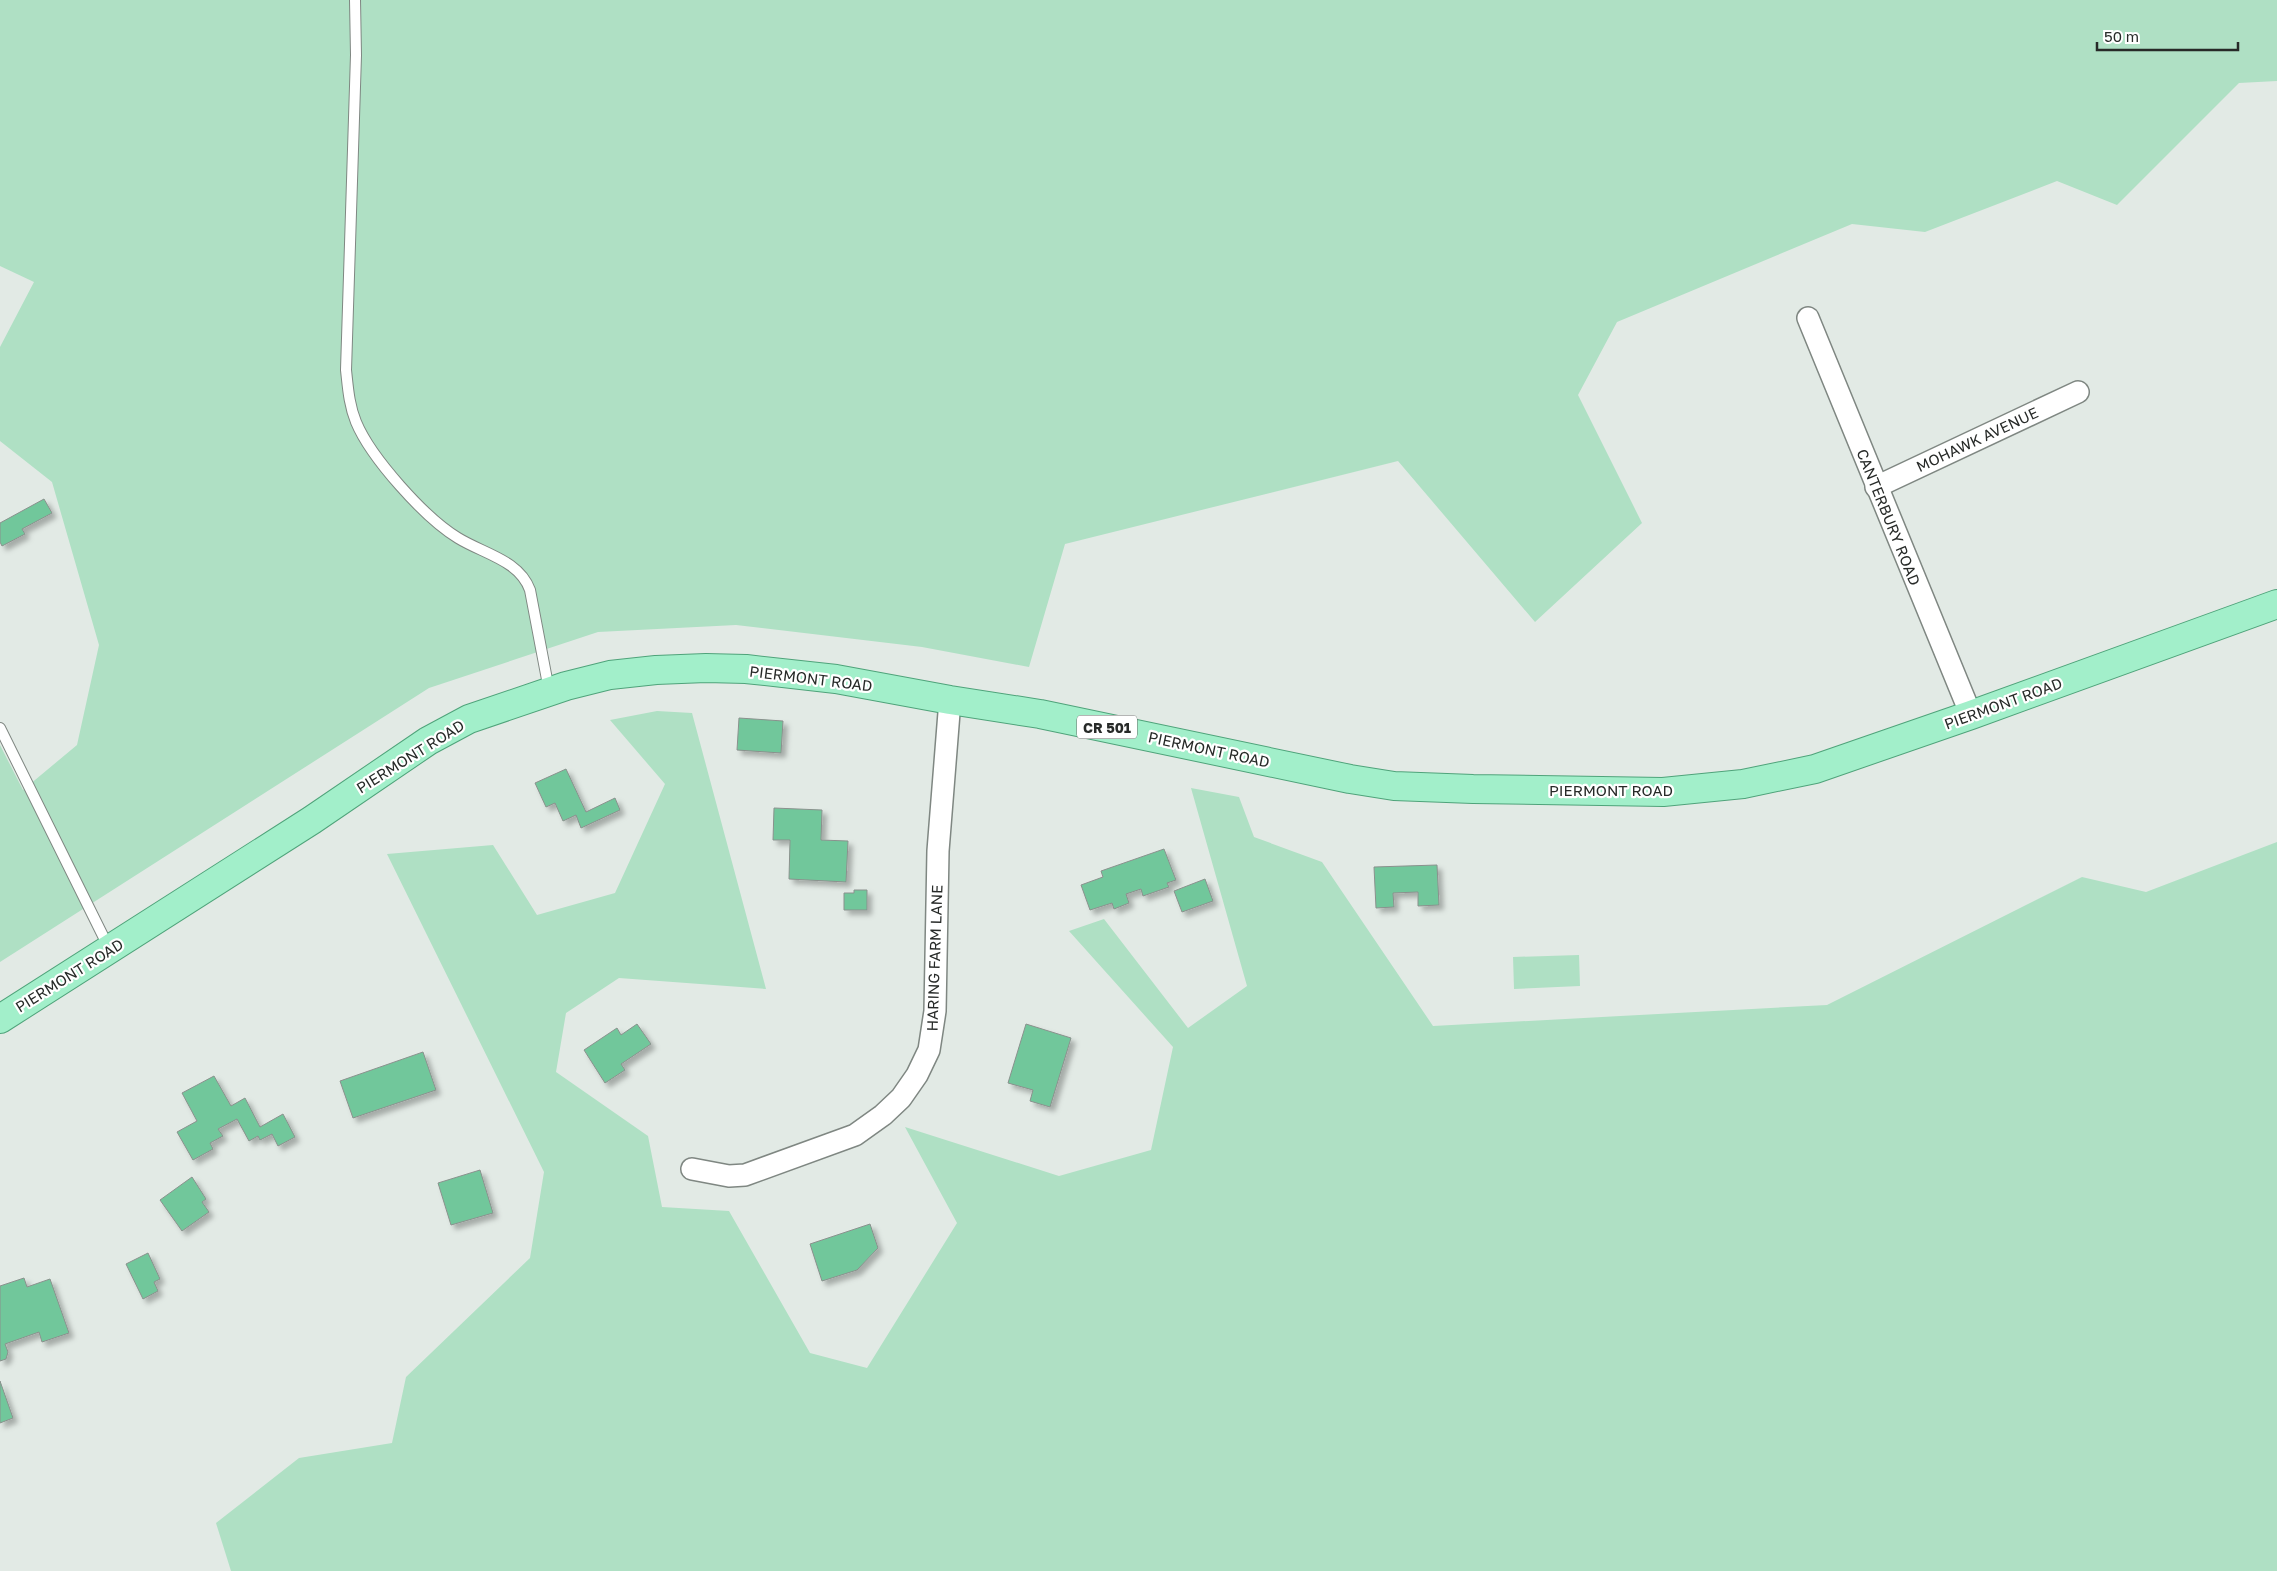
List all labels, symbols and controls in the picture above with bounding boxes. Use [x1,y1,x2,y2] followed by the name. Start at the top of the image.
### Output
[2097,20,2238,52] scale bar
[2104,27,2139,45] text: 50 m
[1913,403,2041,475] street label: MOHAWK AVENUE
[1853,446,1925,588] street label: CANTERBURY ROAD
[748,662,874,694] street label: PIERMONT ROAD
[1942,673,2064,733] street label: PIERMONT ROAD
[353,716,467,796] street label: PIERMONT ROAD
[1077,716,1137,739] road number: CR 501
[1147,727,1271,771] street label: PIERMONT ROAD
[1549,781,1673,799] street label: PIERMONT ROAD
[922,884,946,1032] street label: HARING FARM LANE
[12,935,126,1015] street label: PIERMONT ROAD

